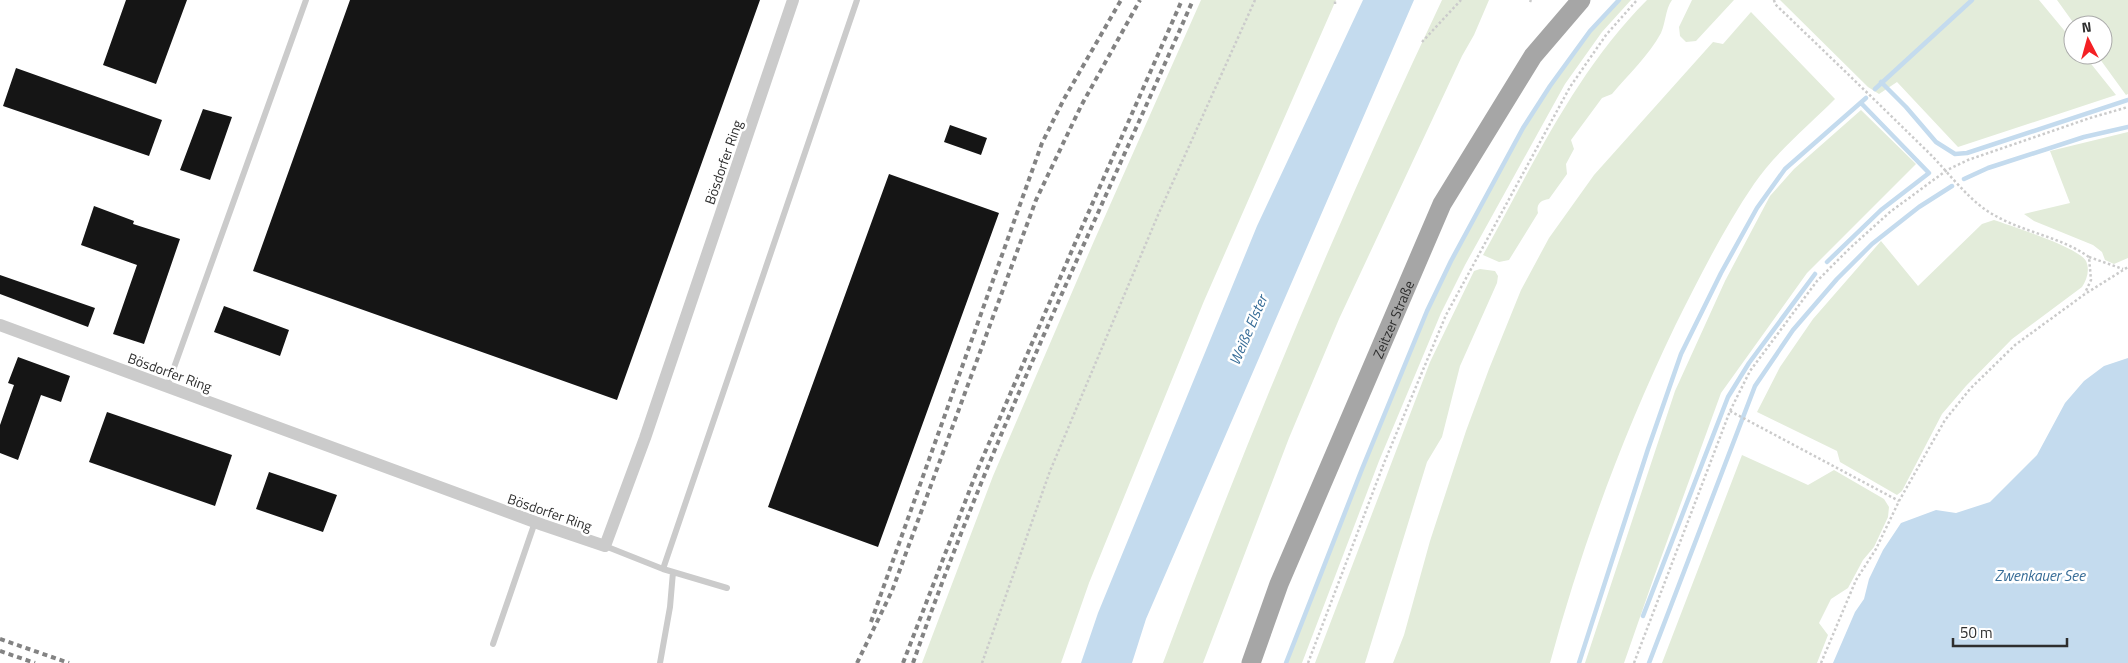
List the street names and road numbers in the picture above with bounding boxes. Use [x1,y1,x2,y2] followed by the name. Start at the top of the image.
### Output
[699,117,747,207] street label: Bösdorfer Ring
[1367,277,1419,362] street label: Zeitzer Straße
[125,347,215,397] street label: Bösdorfer Ring
[505,488,595,536] street label: Bösdorfer Ring

